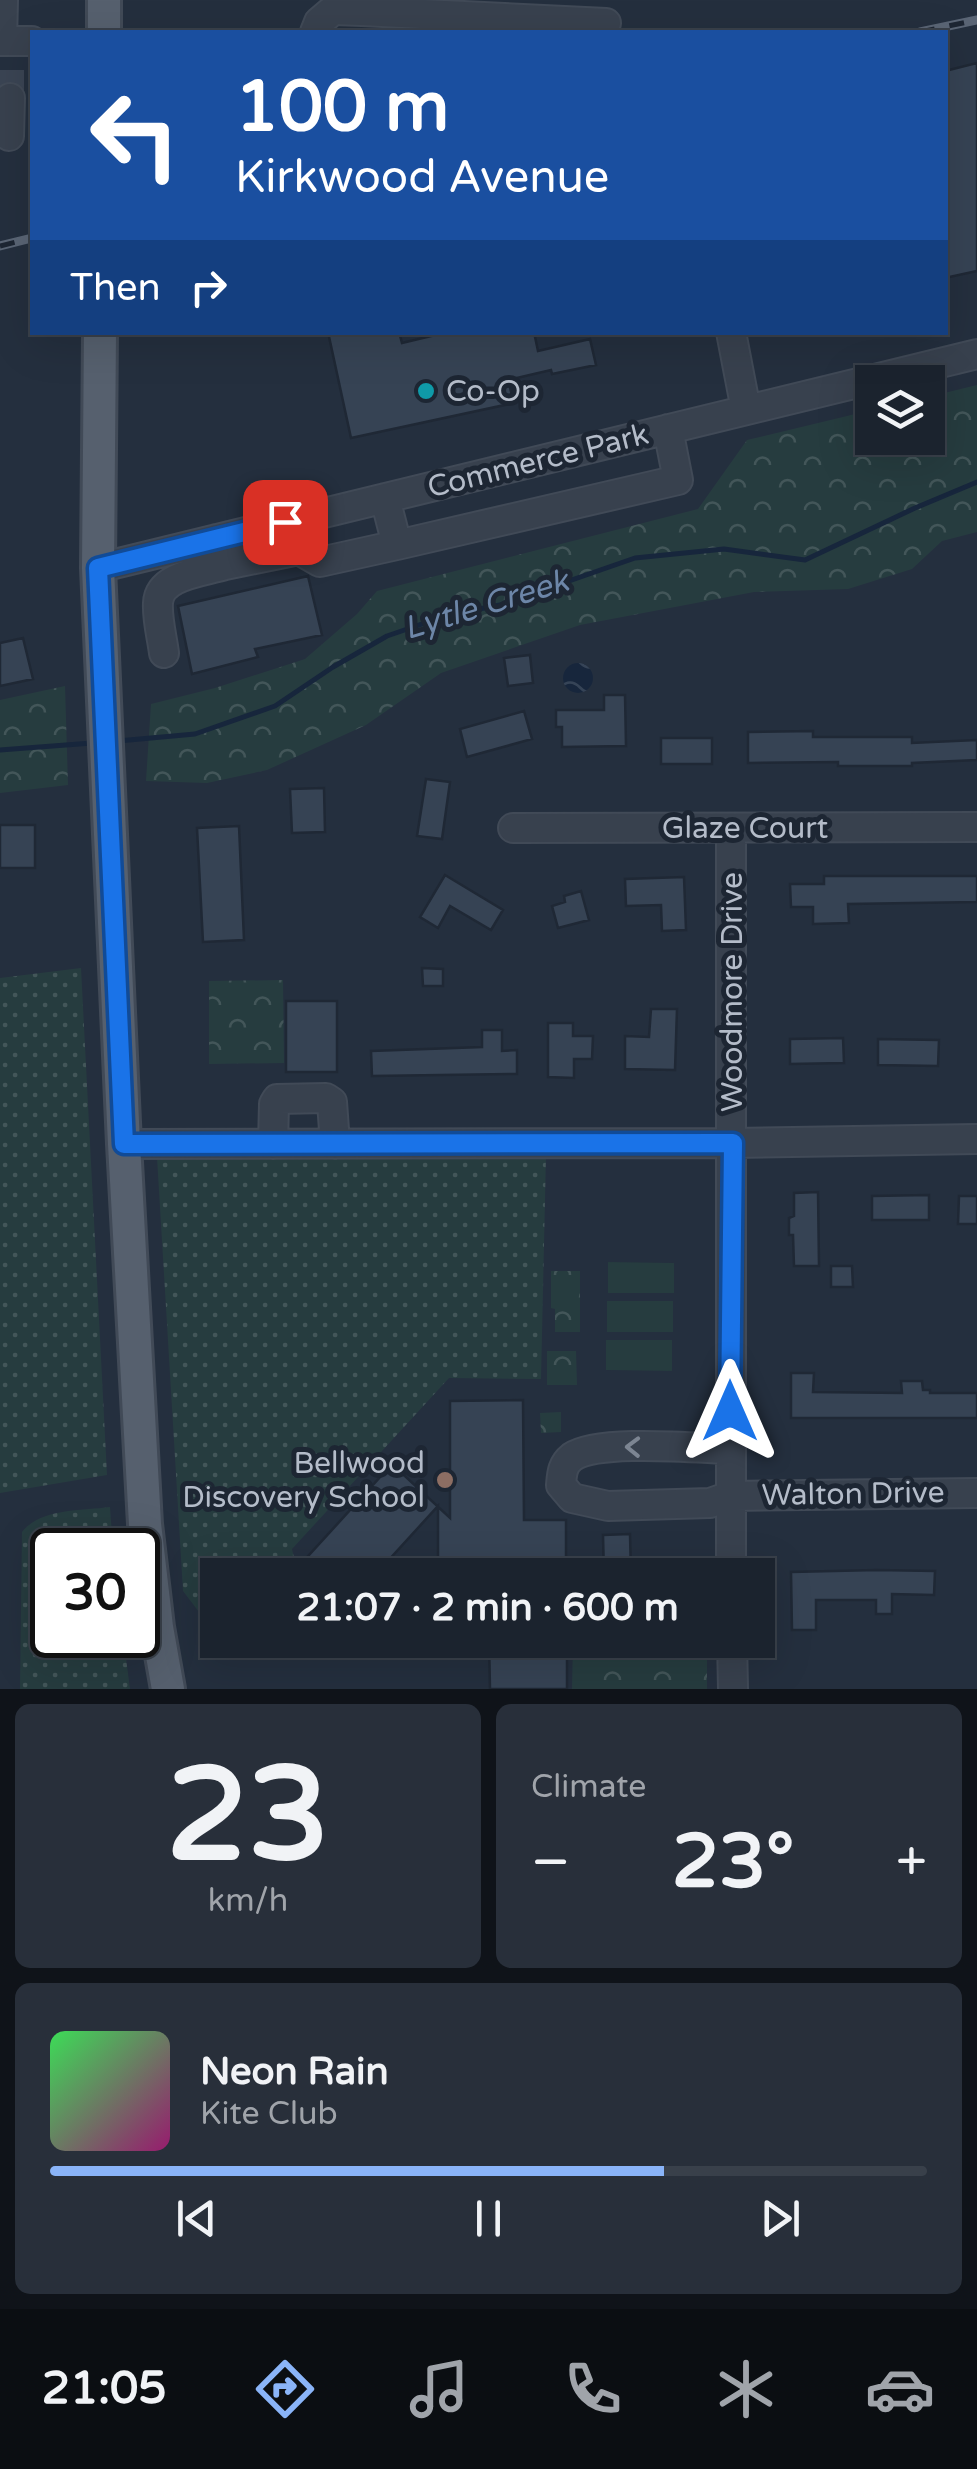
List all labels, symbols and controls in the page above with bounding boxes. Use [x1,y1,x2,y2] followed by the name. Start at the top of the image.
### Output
[235,66,449,150] text: 100 m
[70,70,200,200] icon: left
[235,151,609,205] text: Kirkwood Avenue
[181,260,236,315] icon: right
[70,265,161,311] text: Then
[855,365,945,455] map controls
[855,365,945,455] button: layers
[446,373,540,410] place label: Co-Op
[415,380,437,402] marker: Co-Op
[424,416,652,506] street label: Commerce Park
[243,480,328,565] pin
[258,495,313,550] icon: arrive
[399,561,575,648] water label: Lytle Creek
[662,810,828,847] street label: Glaze Court
[714,872,751,1112] street label: Woodmore Drive
[678,1359,782,1463] position arrow
[624,1437,640,1458] one-way arrow
[182,1445,425,1516] place label: Bellwood Discovery School
[434,1469,456,1491] marker: Bellwood Discovery School
[761,1474,945,1514] street label: Walton Drive
[30,1528,160,1658] speed limit sign: 30
[296,1585,679,1631] text: 21:07 · 2 min · 600 m
[166,1739,330,1895] text: 23
[531,1768,646,1806] text: Climate
[672,1817,794,1907] text: 23°
[531,1830,570,1896] text: −
[896,1830,927,1896] text: +
[208,1882,288,1920] text: km/h
[200,2049,389,2095] text: Neon Rain
[200,2095,338,2133] text: Kite Club
[169,2191,224,2246] icon: previous
[461,2191,516,2246] icon: pause
[753,2191,808,2246] icon: next
[250,2354,320,2424] icon: directions
[404,2354,474,2424] icon: music
[558,2354,628,2424] icon: phone
[711,2354,781,2424] icon: climate
[865,2354,935,2424] icon: car
[42,2362,167,2416] text: 21:05

